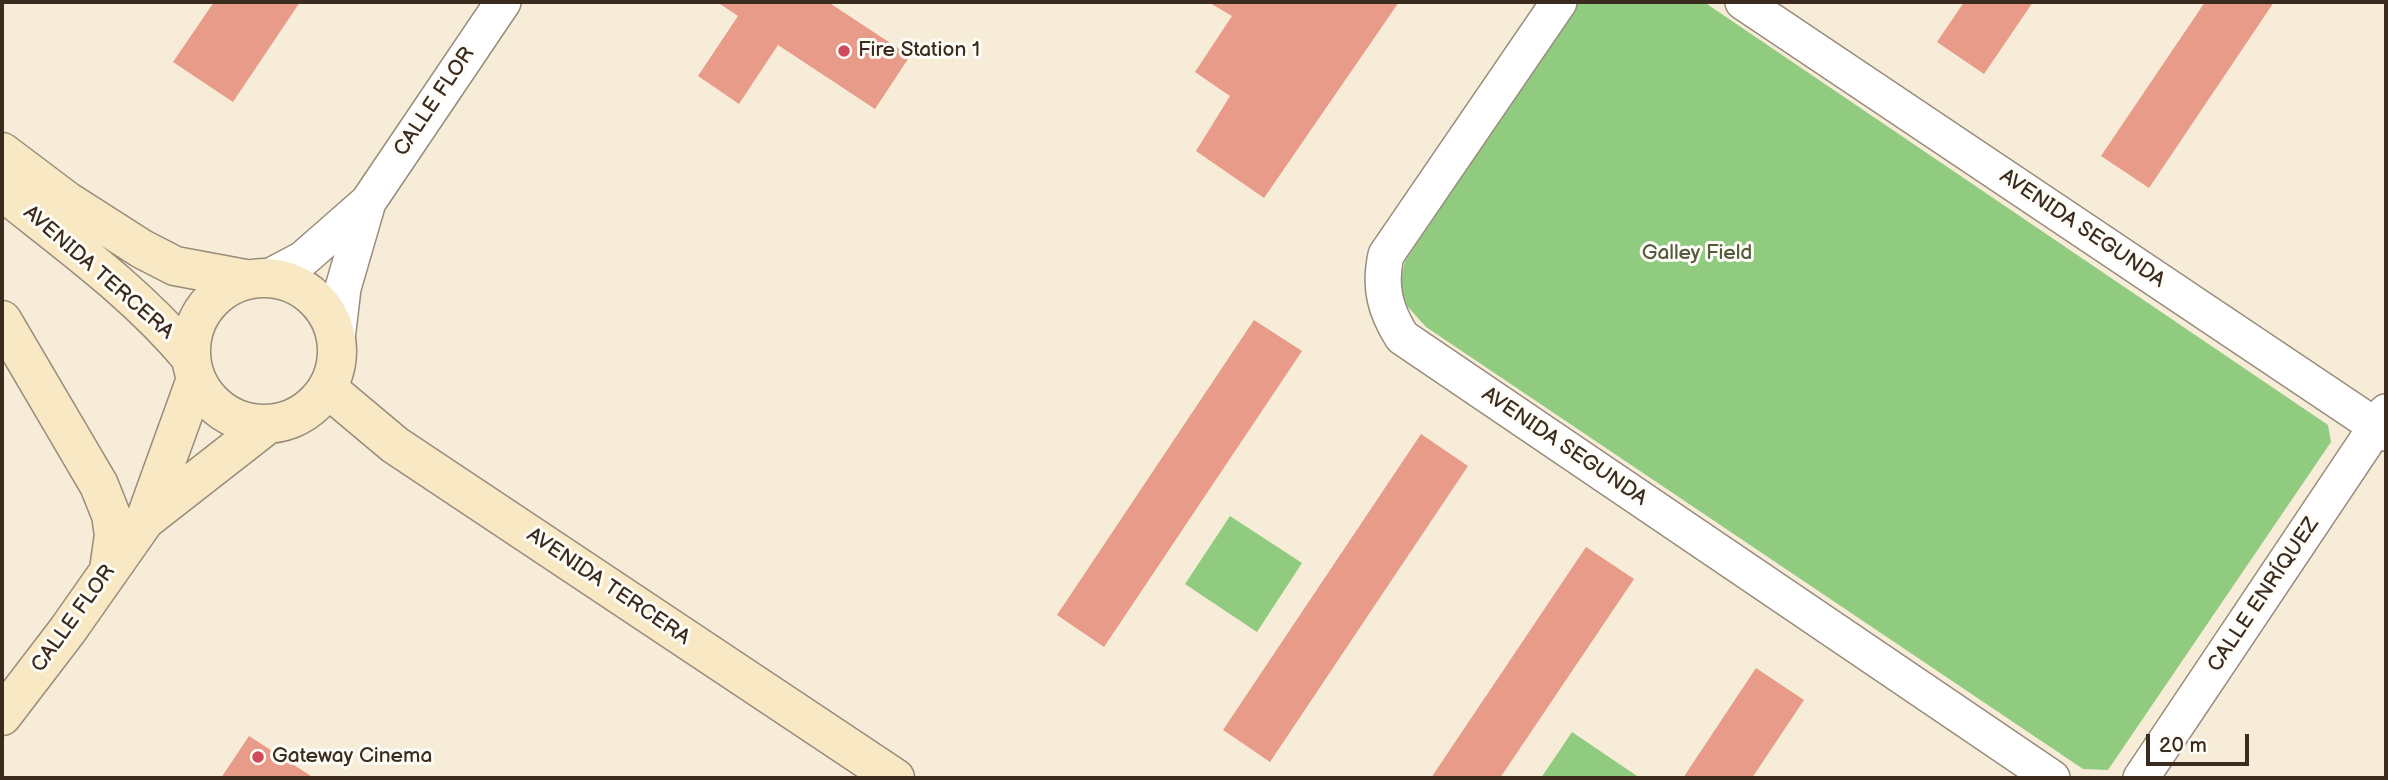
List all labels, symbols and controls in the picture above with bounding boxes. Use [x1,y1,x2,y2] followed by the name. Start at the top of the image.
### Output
[858,38,980,64] place label: Fire Station 1
[389,43,481,161] street label: CALLE FLOR
[836,43,852,59] marker: Fire Station 1
[1995,164,2169,294] street label: AVENIDA SEGUNDA
[18,201,178,345] street label: AVENIDA TERCERA
[1642,241,1752,267] park label: Galley Field
[1477,382,1651,512] street label: AVENIDA SEGUNDA
[2203,513,2325,677] street label: CALLE ENRÍQUEZ
[522,523,694,651] street label: AVENIDA TERCERA
[27,560,121,678] street label: CALLE FLOR
[2150,720,2253,764] scale bar
[2159,733,2207,758] text: 20 m
[272,744,432,770] place label: Gateway Cinema
[250,749,266,765] marker: Gateway Cinema

